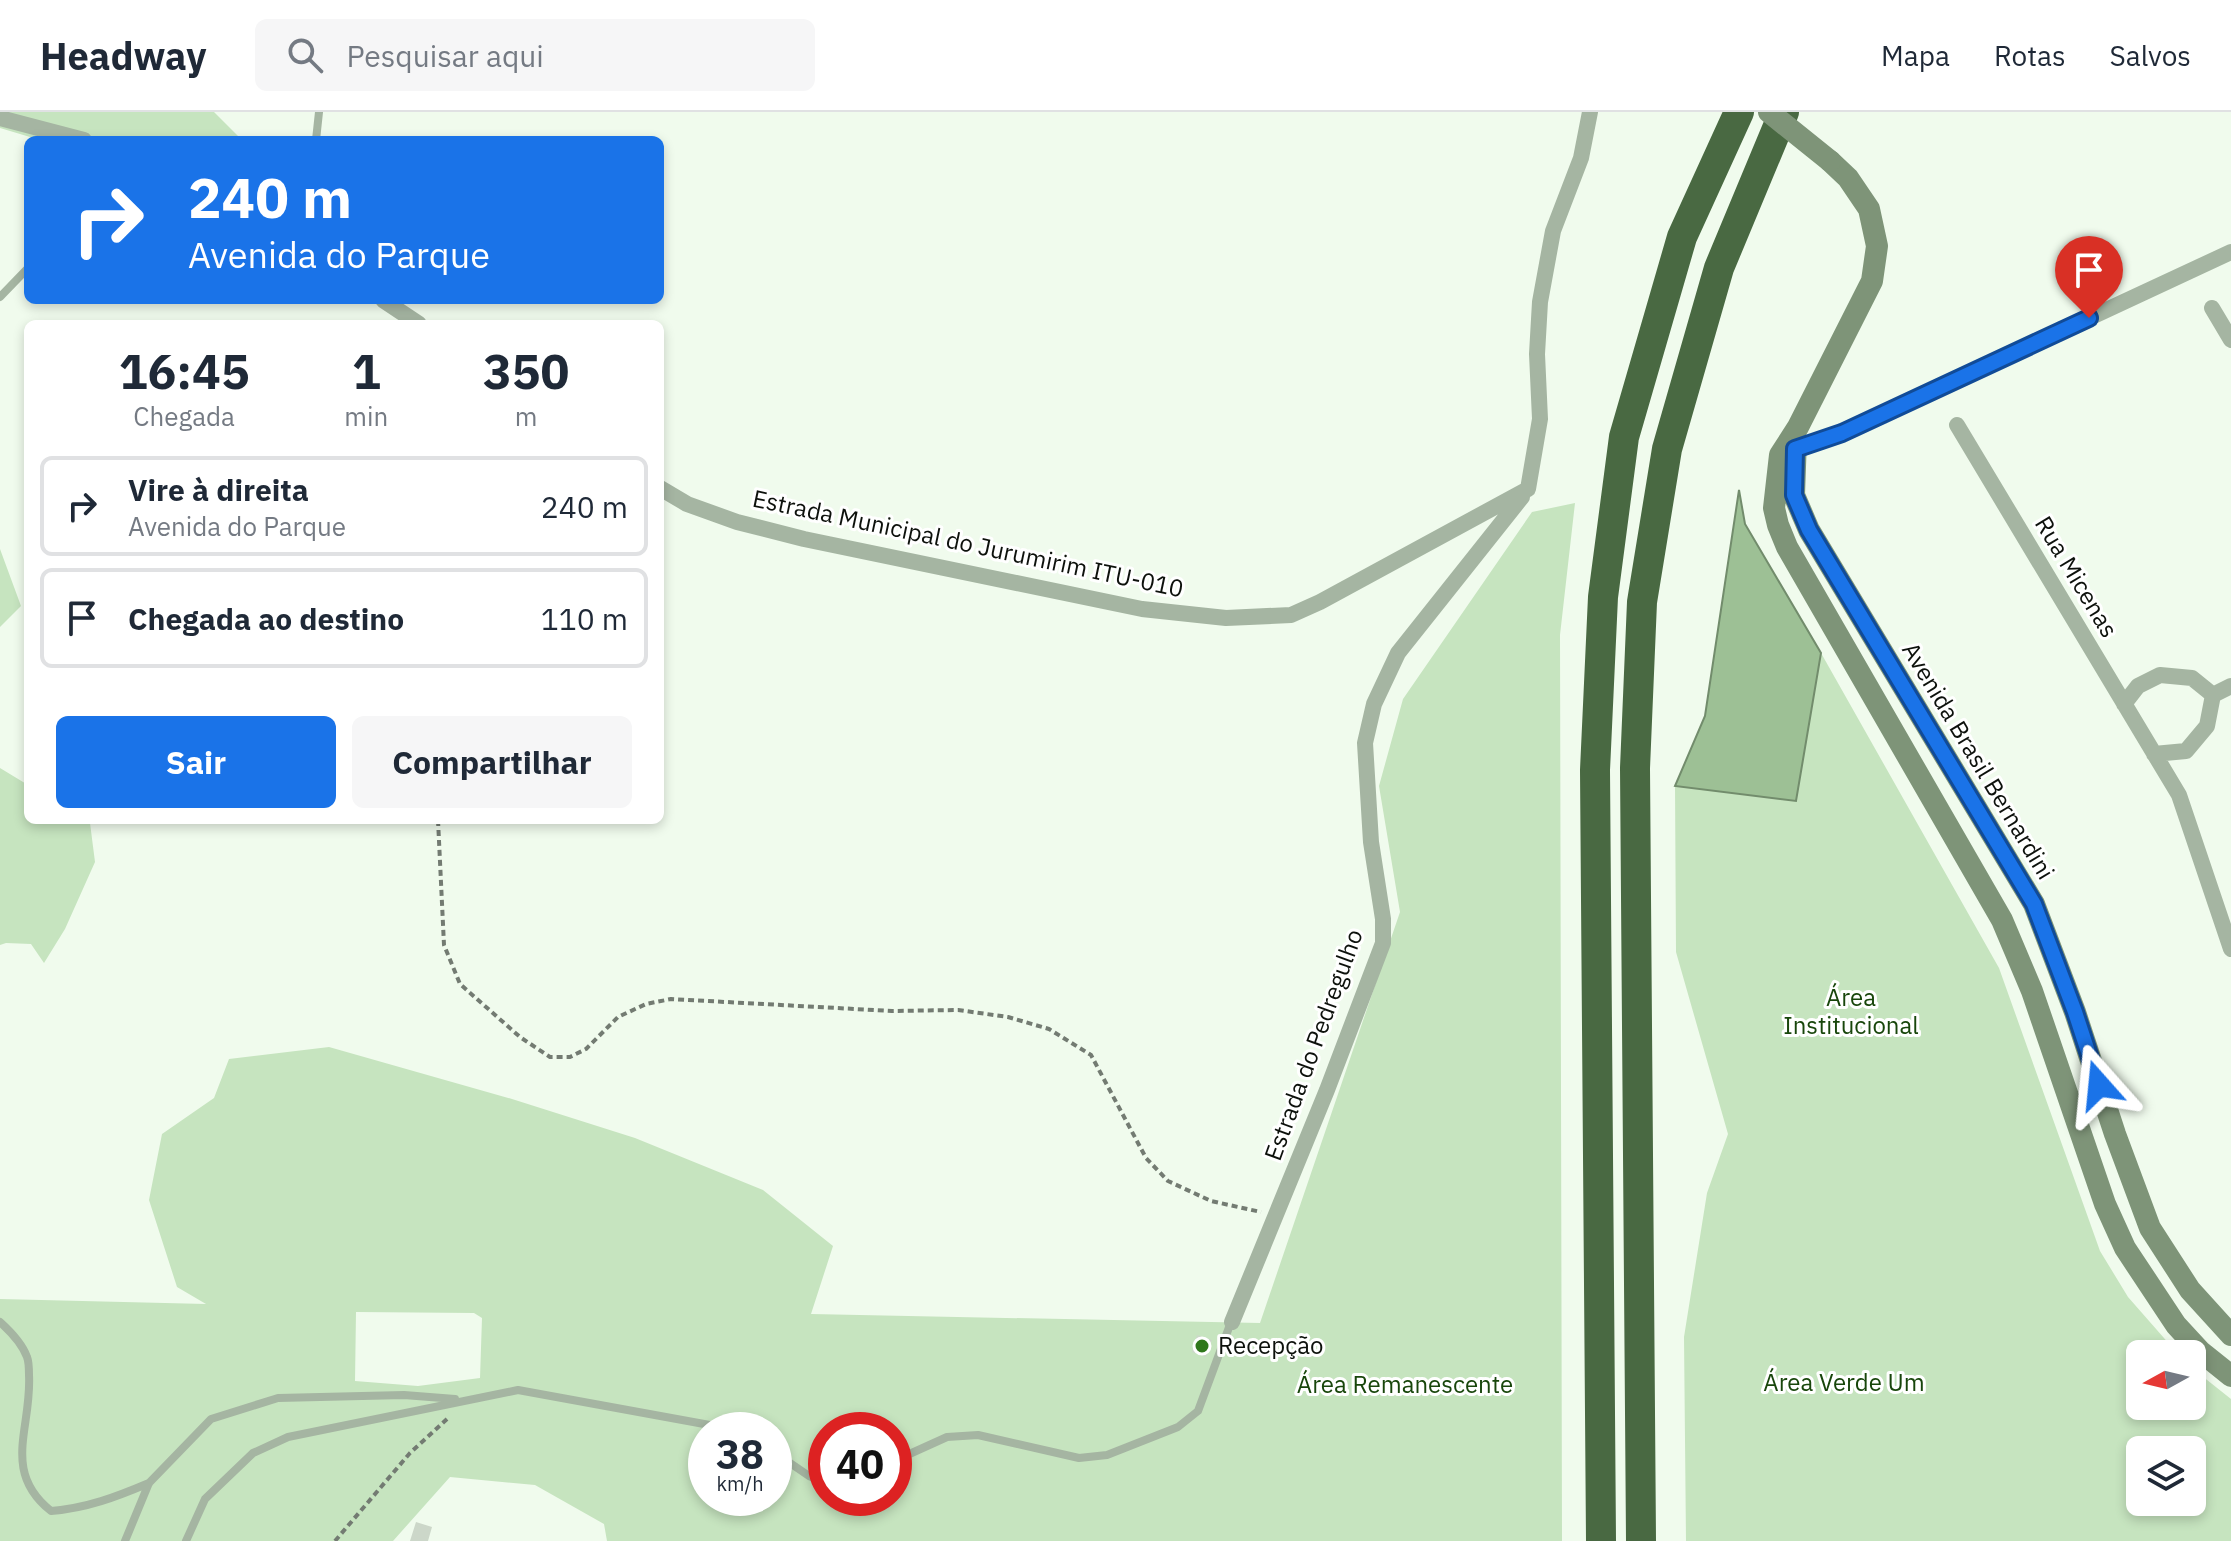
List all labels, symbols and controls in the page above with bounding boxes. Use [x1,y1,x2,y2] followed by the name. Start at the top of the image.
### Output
[255,19,815,91] search box
[40,31,207,80] text: Headway
[283,33,327,77] icon: search
[347,36,544,75] text: Pesquisar aqui
[1881,37,1950,74] text: Mapa
[1994,37,2066,74] text: Rotas
[2110,37,2191,74] text: Salvos
[188,161,352,233] text: 240 m
[56,168,160,272] icon: right
[188,231,490,278] text: Avenida do Parque
[2055,236,2123,318] pin
[2067,248,2111,292] icon: arrive
[119,340,250,402] text: 16:45
[352,340,381,402] text: 1
[483,340,569,402] text: 350
[133,399,235,433] text: Chegada
[344,399,388,433] text: min
[515,399,537,433] text: m
[128,470,309,509] text: Vire à direita
[750,482,1187,604] street label: Estrada Municipal do Jurumirim ITU-010
[60,484,104,528] icon: right
[541,487,628,526] text: 240 m
[128,509,346,543] text: Avenida do Parque
[2028,510,2126,643] street label: Rua Micenas
[60,596,104,640] icon: arrive
[128,599,404,638] text: Chegada ao destino
[541,599,628,638] text: 110 m
[1895,636,2062,885] street label: Avenida Brasil Bernardini
[56,716,336,808] button: Sair
[352,716,632,808] button: Compartilhar
[1256,925,1370,1165] street label: Estrada do Pedregulho
[1783,981,1919,1041] park label: Área Institucional
[2057,1043,2141,1127] position arrow
[1218,1329,1324,1361] place label: Recepção
[1193,1337,1211,1355] marker: Recepção
[2126,1340,2206,1420] north arrow
[2126,1340,2206,1516] map controls
[1763,1366,1925,1398] park label: Área Verde Um
[1297,1368,1513,1400] park label: Área Remanescente
[808,1412,912,1516] speed limit sign: 40
[716,1428,764,1480] text: 38
[2126,1436,2206,1516] button: layers
[716,1470,764,1497] text: km/h

